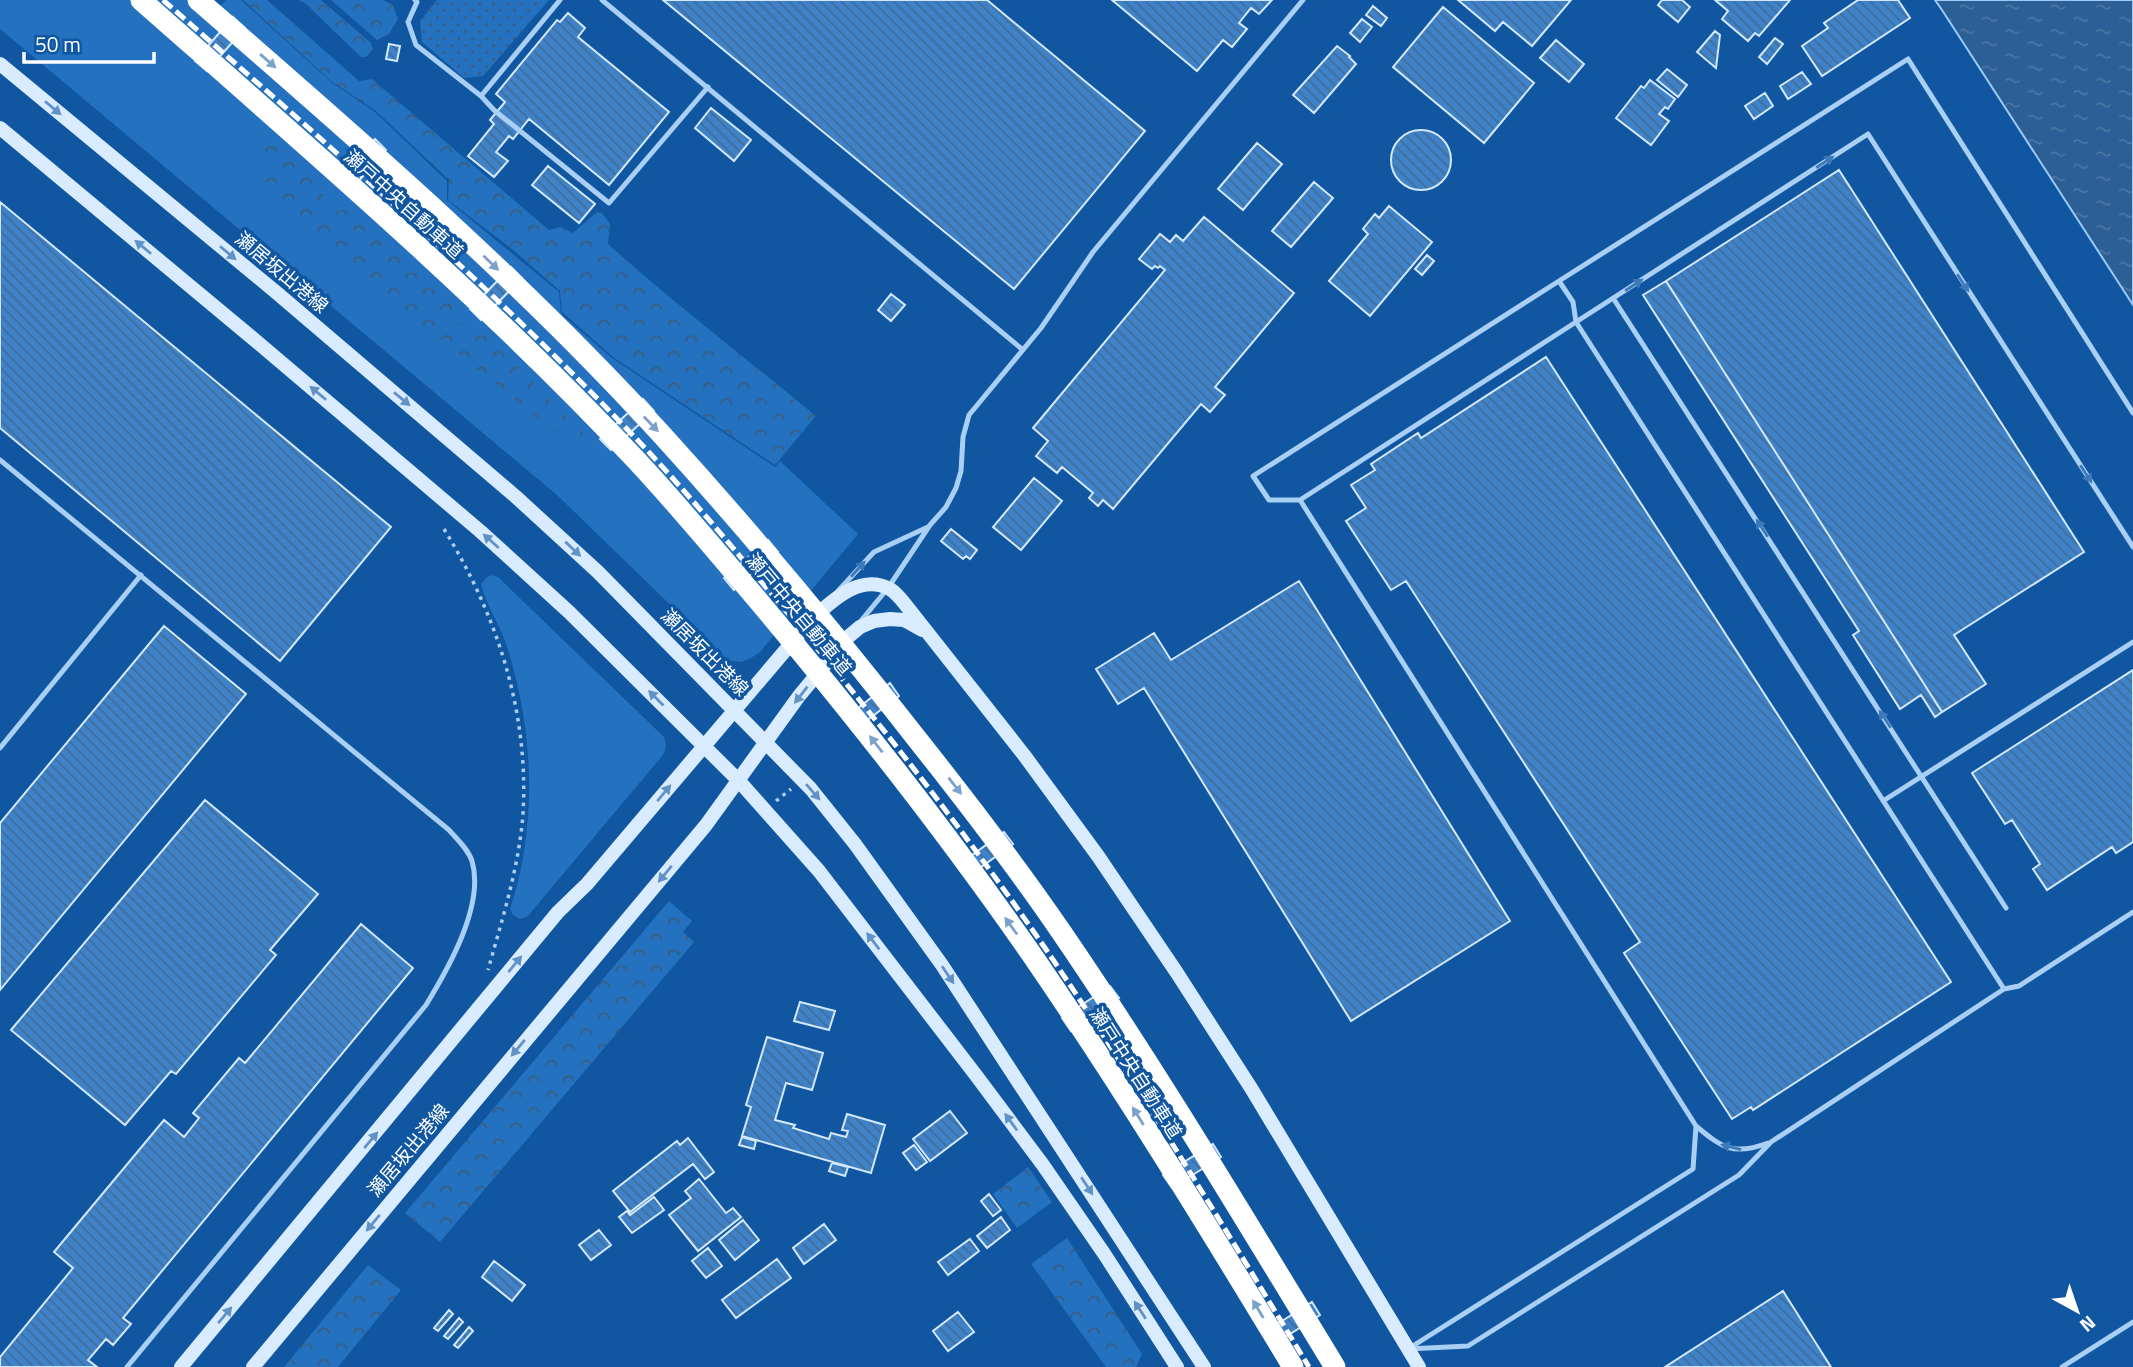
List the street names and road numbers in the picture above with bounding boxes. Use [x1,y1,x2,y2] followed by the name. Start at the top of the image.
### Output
[338,142,471,265] street label: 瀬戸中央自動車道
[229,224,335,319] street label: 瀬居坂出港線
[739,546,859,681] street label: 瀬戸中央自動車道
[655,601,756,702] street label: 瀬居坂出港線
[1083,1001,1190,1144] street label: 瀬戸中央自動車道
[360,1097,455,1203] street label: 瀬居坂出港線

